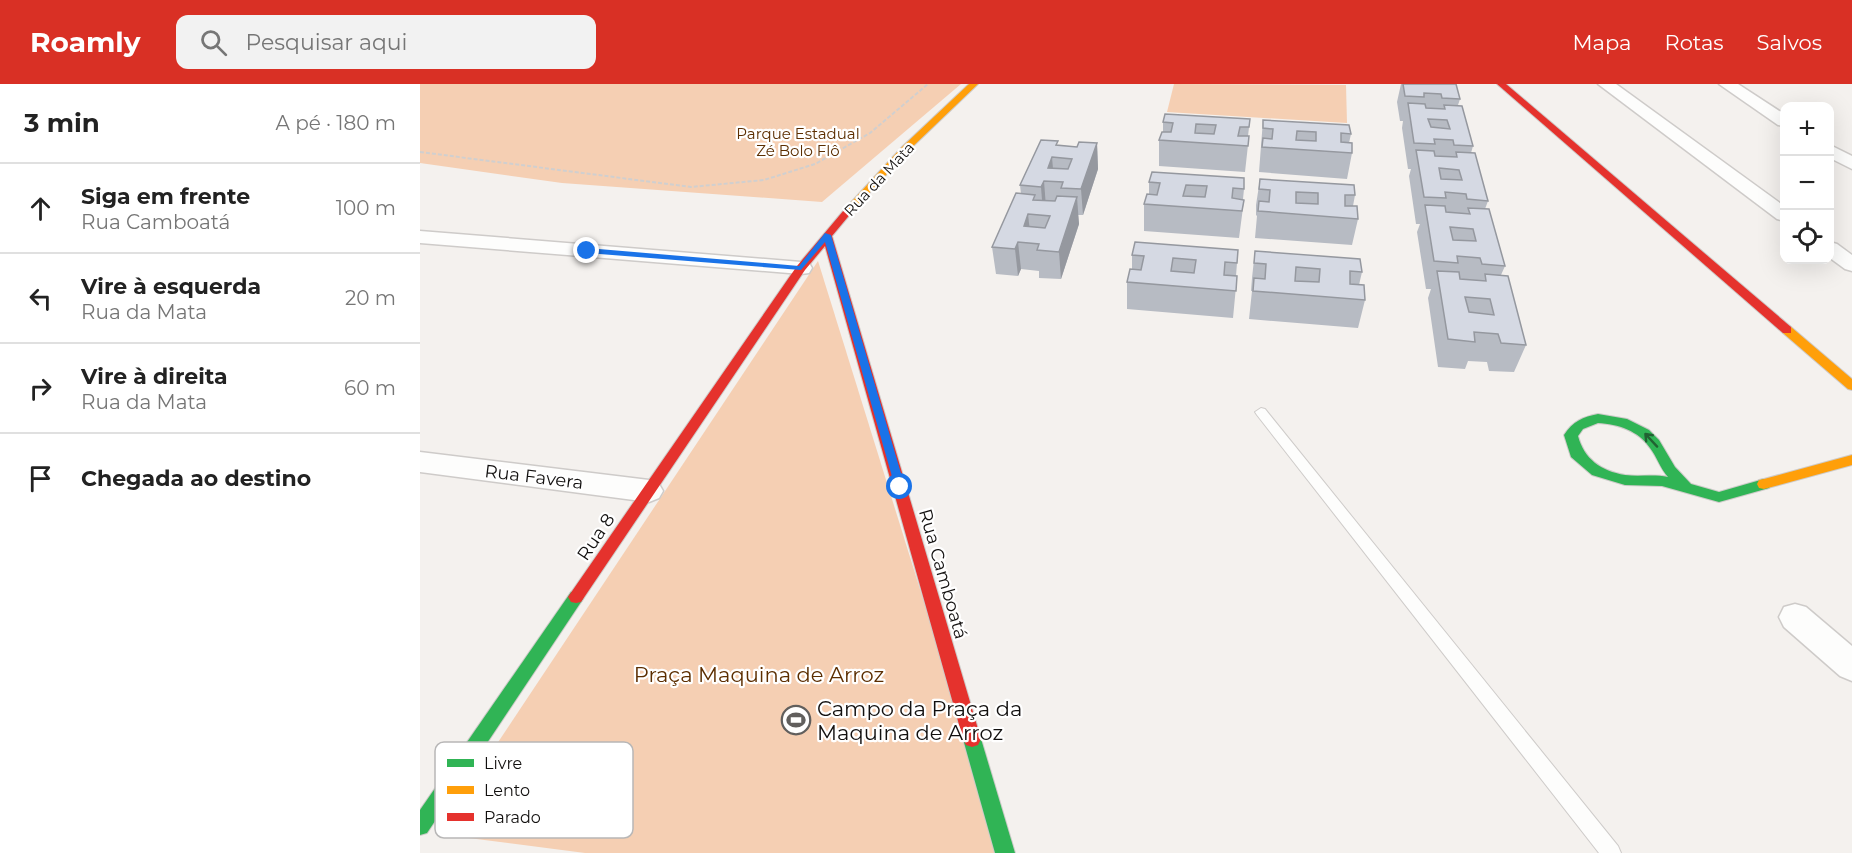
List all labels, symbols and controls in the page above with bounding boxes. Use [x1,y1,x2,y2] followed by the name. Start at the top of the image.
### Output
[176,15,596,69] search box
[30,25,140,59] text: Roamly
[197,26,230,59] icon: search
[245,29,408,56] text: Pesquisar aqui
[1572,30,1631,55] text: Mapa
[1664,30,1724,55] text: Rotas
[1757,30,1822,55] text: Salvos
[1780,102,1834,264] map controls
[1780,102,1834,156] button: +
[24,107,100,139] text: 3 min
[276,111,396,135] text: A pé · 180 m
[736,124,860,160] park label: Parque Estadual Zé Bolo Flô
[840,138,918,220] street label: Rua da Mata
[1780,156,1834,210] button: −
[81,183,250,210] text: Siga em frente
[24,192,57,225] icon: ahead
[336,196,396,220] text: 100 m
[81,210,230,234] text: Rua Camboatá
[1780,210,1834,264] button: locate
[573,237,599,263] route end
[81,273,261,300] text: Vire à esquerda
[24,282,57,315] icon: left
[345,286,396,310] text: 20 m
[81,300,207,324] text: Rua da Mata
[81,363,228,390] text: Vire à direita
[24,372,57,405] icon: right
[344,376,396,400] text: 60 m
[81,390,207,414] text: Rua da Mata
[1644,433,1658,448] one-way arrow
[483,460,585,494] street label: Rua Favera
[24,462,57,495] icon: arrive
[81,465,311,492] text: Chegada ao destino
[886,473,912,499] route start
[914,506,972,642] street label: Rua Camboatá
[572,509,620,565] street label: Rua 8
[634,662,884,687] park label: Praça Maquina de Arroz
[817,696,1022,745] place label: Campo da Praça da Maquina de Arroz
[780,704,812,736] sports icon: Campo da Praça da Maquina de Arroz
[435,742,633,838] legend
[484,754,522,773] text: Livre
[484,781,530,800] text: Lento
[484,808,541,827] text: Parado

